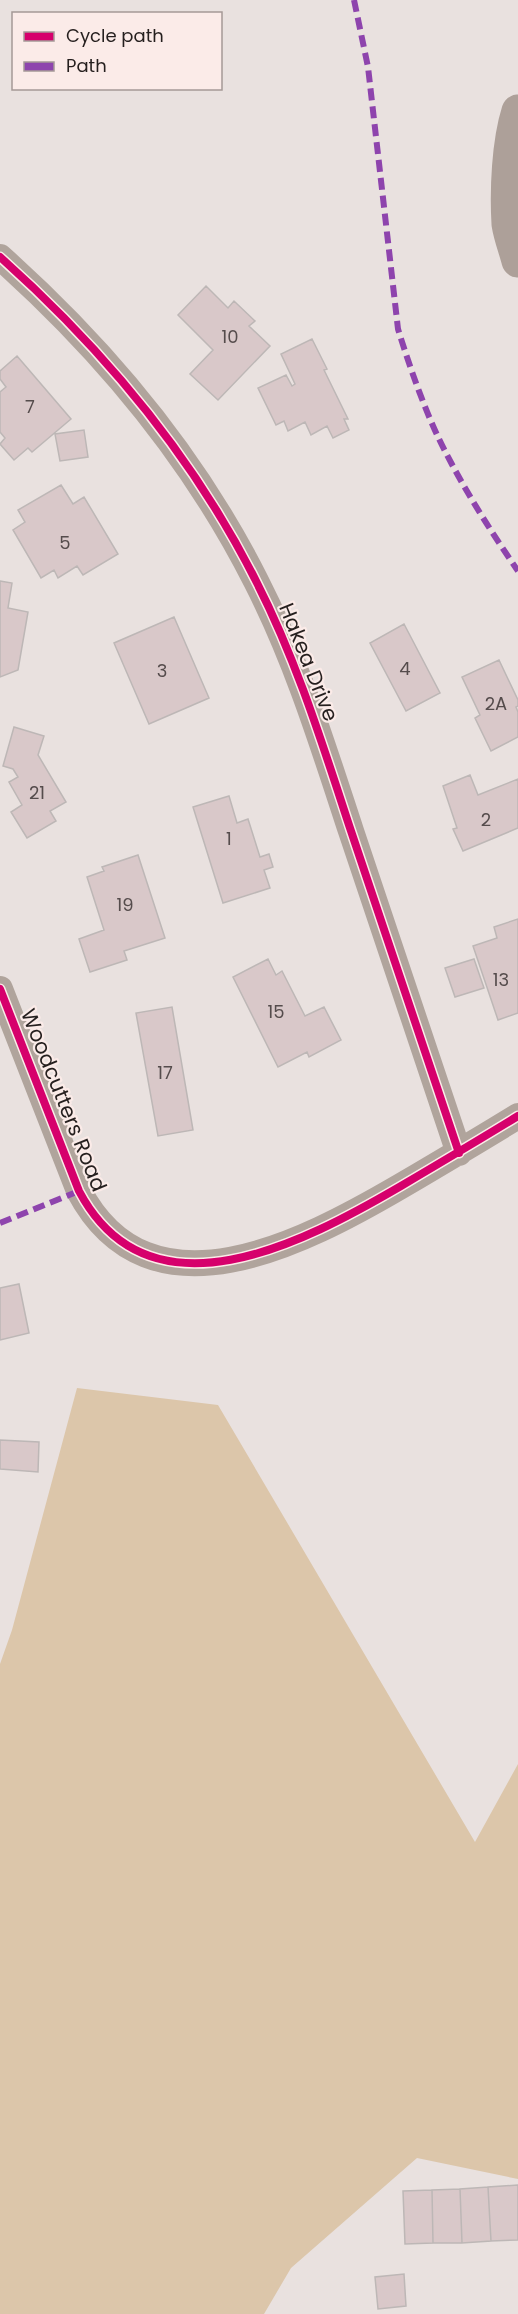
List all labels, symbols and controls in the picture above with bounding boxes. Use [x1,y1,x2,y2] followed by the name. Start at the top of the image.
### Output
[12,12,222,90] legend
[66,23,164,48] text: Cycle path
[66,53,107,78] text: Path
[221,324,239,349] house number: 10
[25,394,35,419] house number: 7
[59,530,71,555] house number: 5
[272,599,346,725] street label: Hakea Drive
[399,656,411,681] house number: 4
[157,658,167,683] house number: 3
[485,691,507,716] house number: 2A
[29,780,45,805] house number: 21
[481,807,491,832] house number: 2
[226,826,232,851] house number: 1
[116,892,134,917] house number: 19
[493,967,509,992] house number: 13
[267,999,285,1024] house number: 15
[14,1004,114,1196] street label: Woodcutters Road
[157,1060,173,1085] house number: 17

